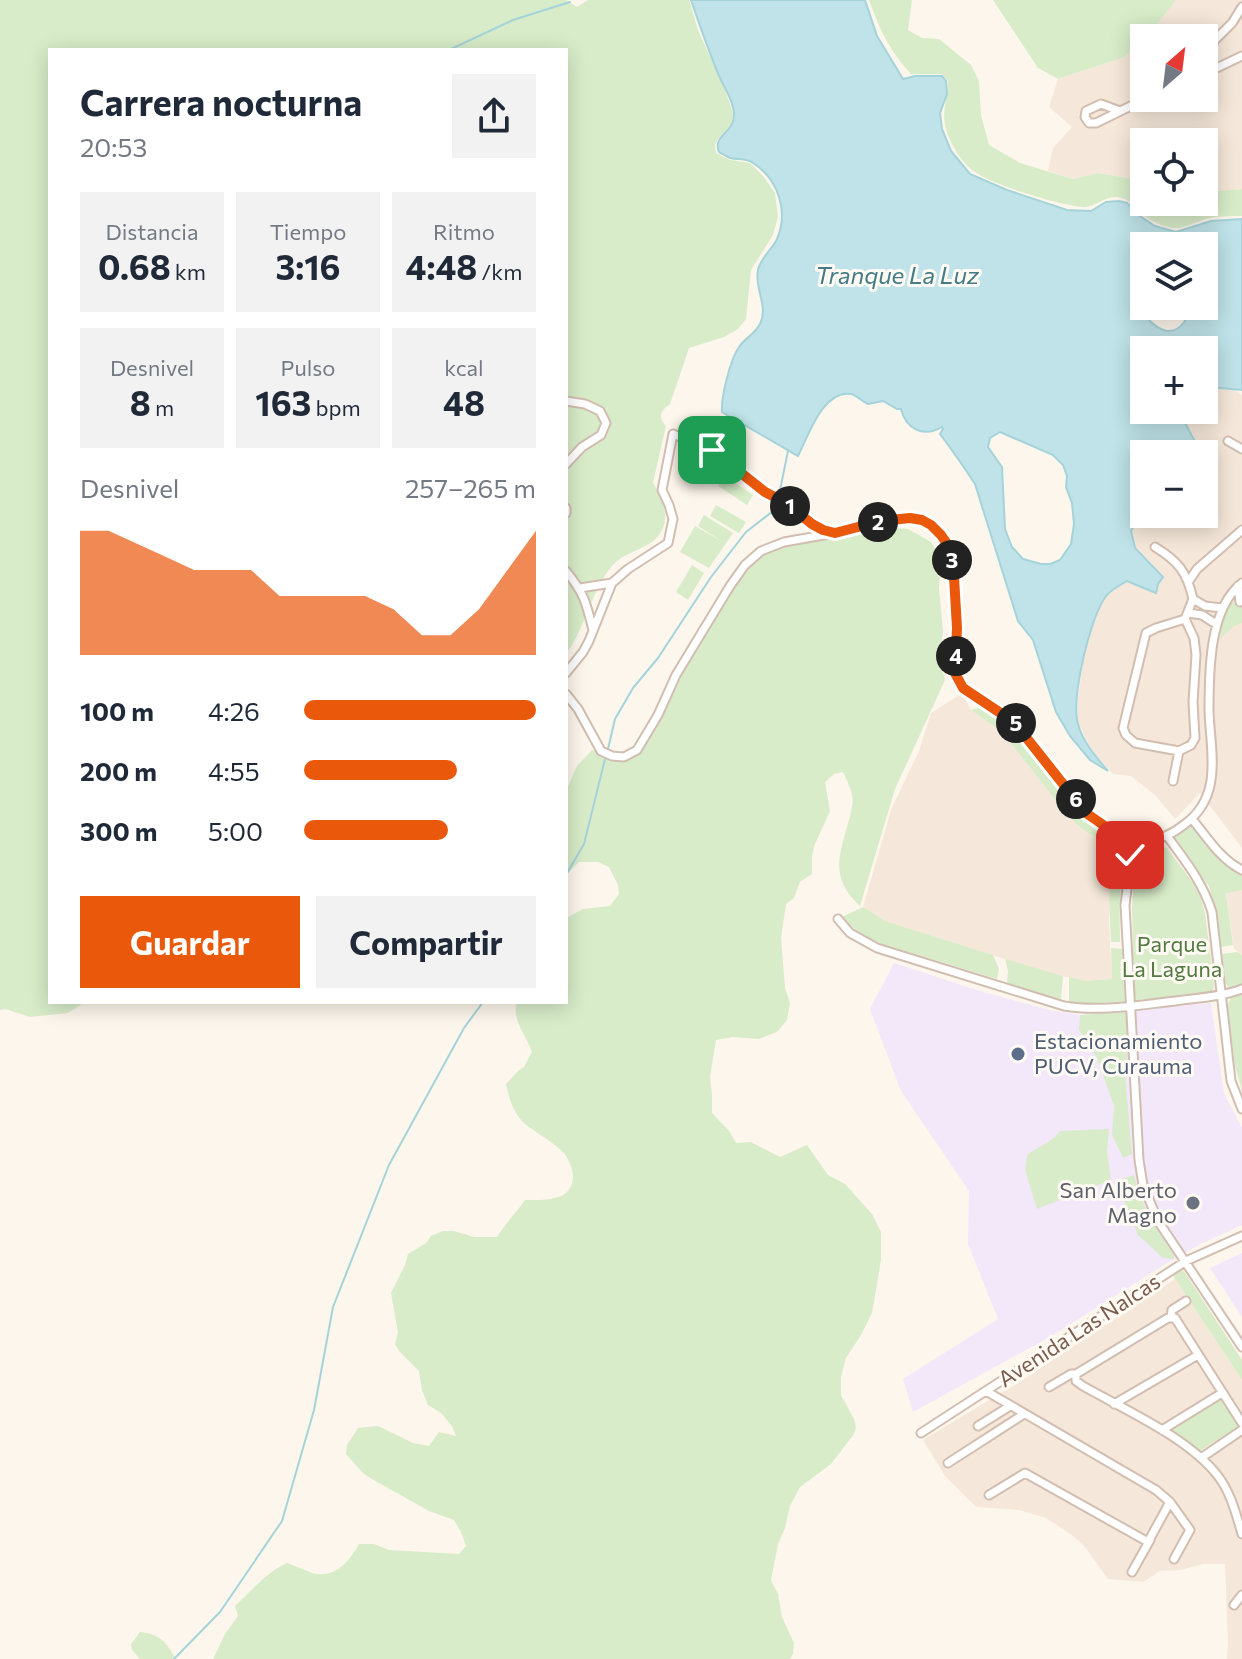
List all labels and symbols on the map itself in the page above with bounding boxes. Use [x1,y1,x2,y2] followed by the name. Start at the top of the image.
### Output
[1130,24,1218,112] north arrow
[815,260,979,289] water label: Tranque La Luz
[678,416,746,484] pin
[770,486,810,526] pin: 1
[858,502,898,542] pin: 2
[932,540,972,580] pin: 3
[936,636,976,676] pin: 4
[996,703,1036,743] pin: 5
[1056,779,1096,819] pin: 6
[1096,821,1164,889] pin
[1122,930,1222,982] park label: Parque La Laguna
[1034,1027,1202,1079] place label: Estacionamiento PUCV, Curauma
[1009,1045,1027,1063] marker: Estacionamiento PUCV, Curauma
[1060,1176,1177,1228] place label: San Alberto Magno
[1184,1194,1202,1212] marker: San Alberto Magno
[993,1267,1165,1392] street label: Avenida Las Nalcas

